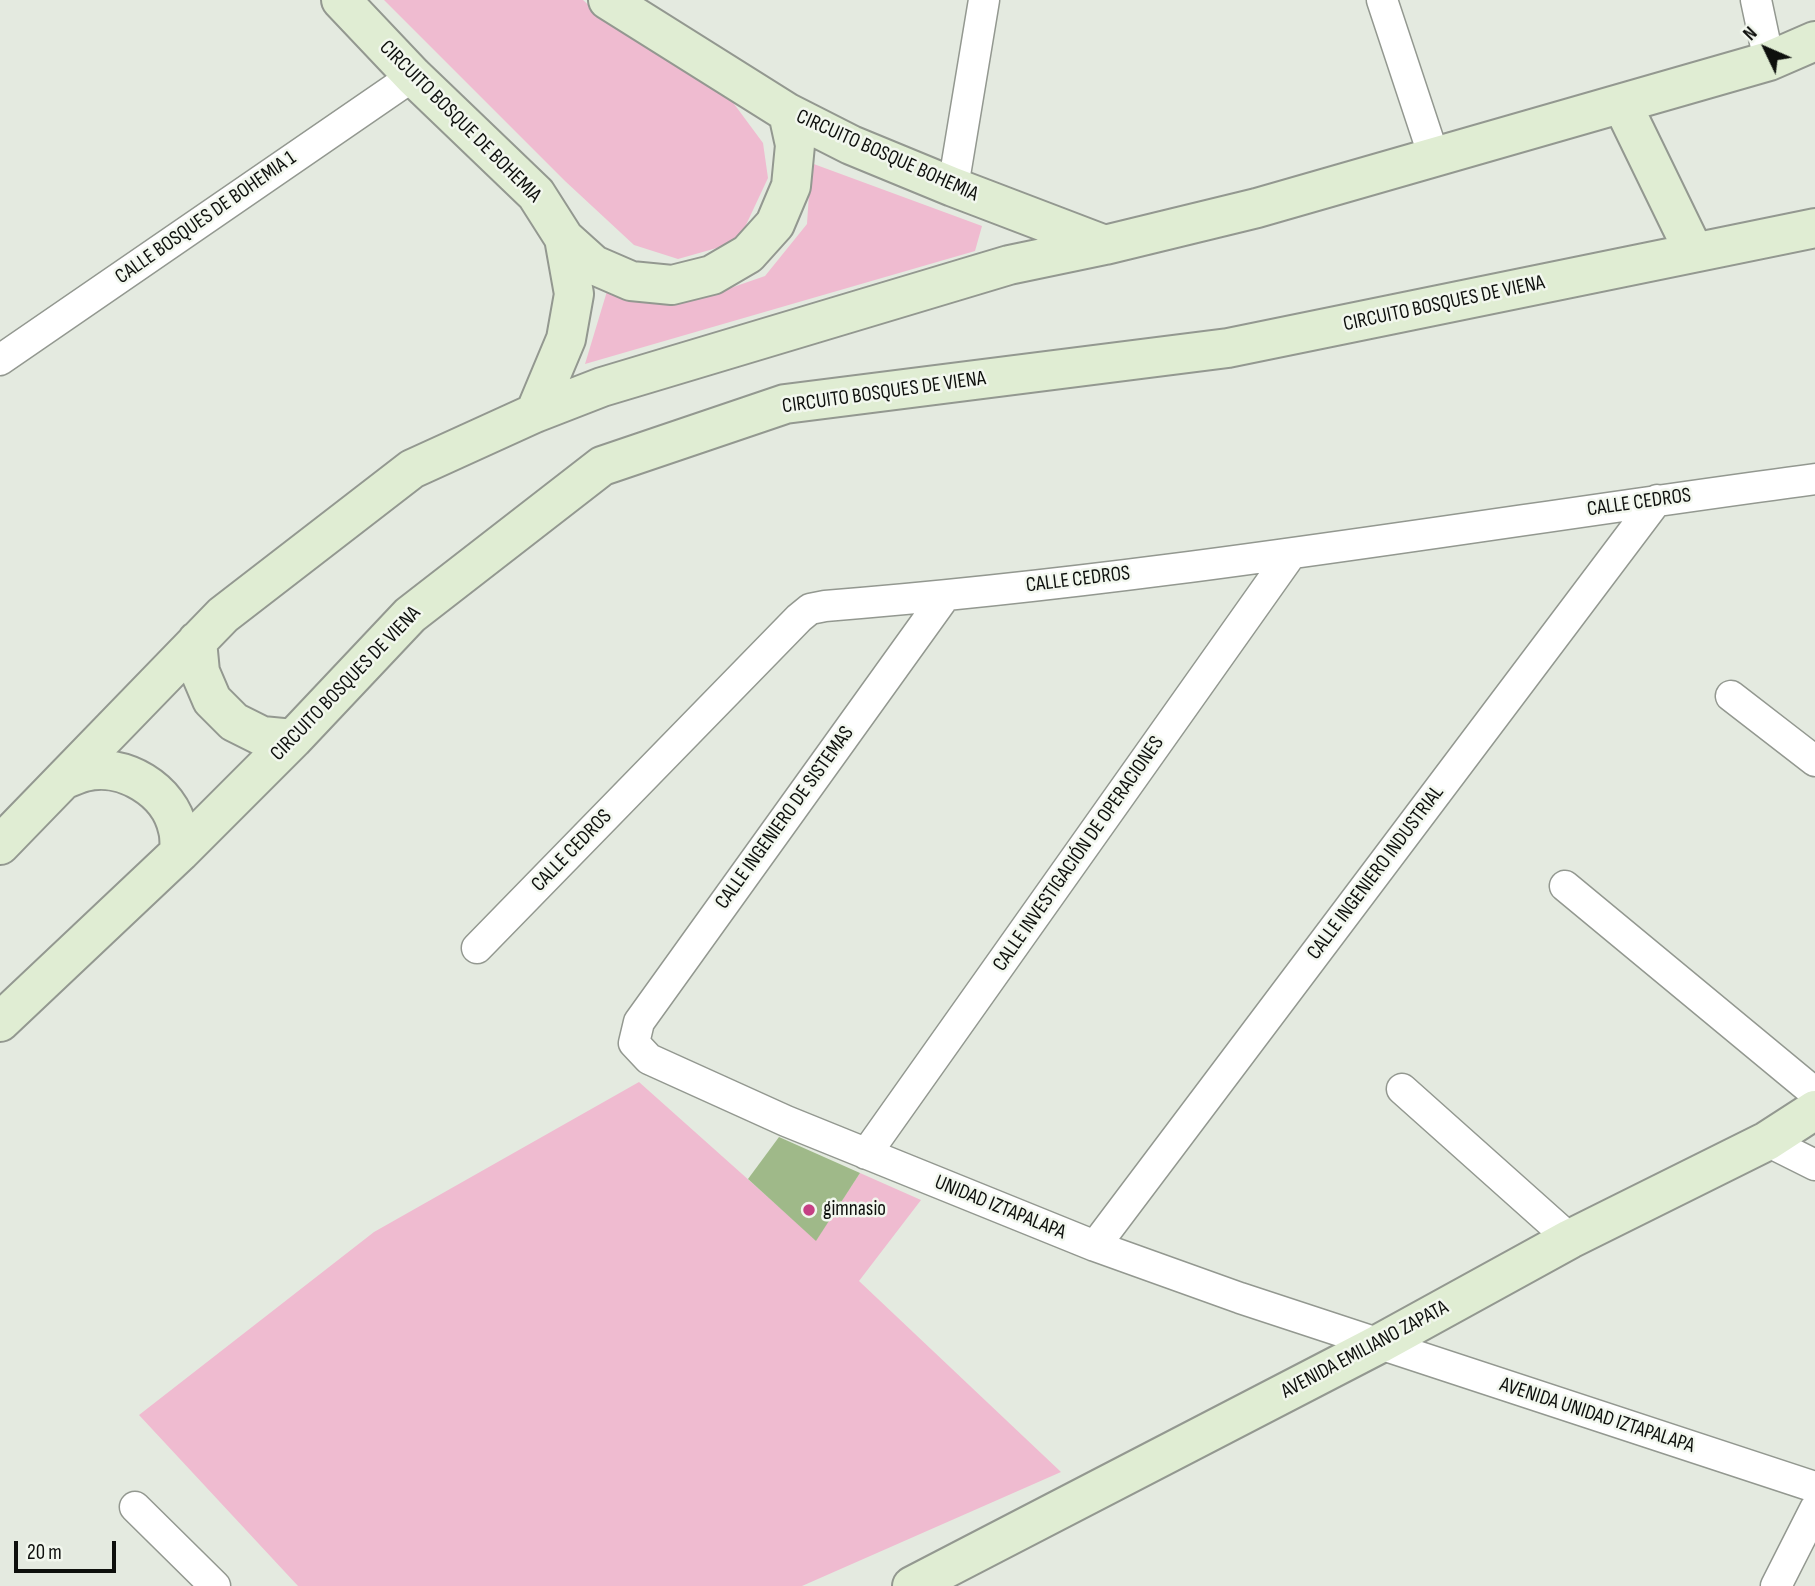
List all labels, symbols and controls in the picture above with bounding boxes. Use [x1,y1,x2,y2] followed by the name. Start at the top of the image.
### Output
[1731,14,1801,84] north arrow
[1739,22,1762,46] text: N
[374,36,546,208] street label: CIRCUITO BOSQUE DE BOHEMIA
[792,104,982,208] street label: CIRCUITO BOSQUE BOHEMIA
[111,146,301,290] street label: CALLE BOSQUES DE BOHEMIA 1
[1341,270,1547,338] street label: CIRCUITO BOSQUES DE VIENA
[781,366,987,420] street label: CIRCUITO BOSQUES DE VIENA
[1585,483,1693,523] street label: CALLE CEDROS
[1025,561,1131,599] street label: CALLE CEDROS
[266,601,426,767] street label: CIRCUITO BOSQUES DE VIENA
[710,722,860,914] street label: CALLE INGENIERO DE SISTEMAS
[988,732,1170,976] street label: CALLE INVESTIGACIÓN DE OPERACIONES
[1302,781,1450,965] street label: CALLE INGENIERO INDUSTRIAL
[527,805,617,897] street label: CALLE CEDROS
[931,1170,1069,1246] street label: UNIDAD IZTAPALAPA
[823,1197,886,1223] place label: gimnasio
[801,1202,817,1218] marker: gimnasio
[1277,1295,1453,1405] street label: AVENIDA EMILIANO ZAPATA
[1496,1373,1698,1459] street label: AVENIDA UNIDAD IZTAPALAPA
[18,1526,119,1570] scale bar
[27,1540,62,1565] text: 20 m

